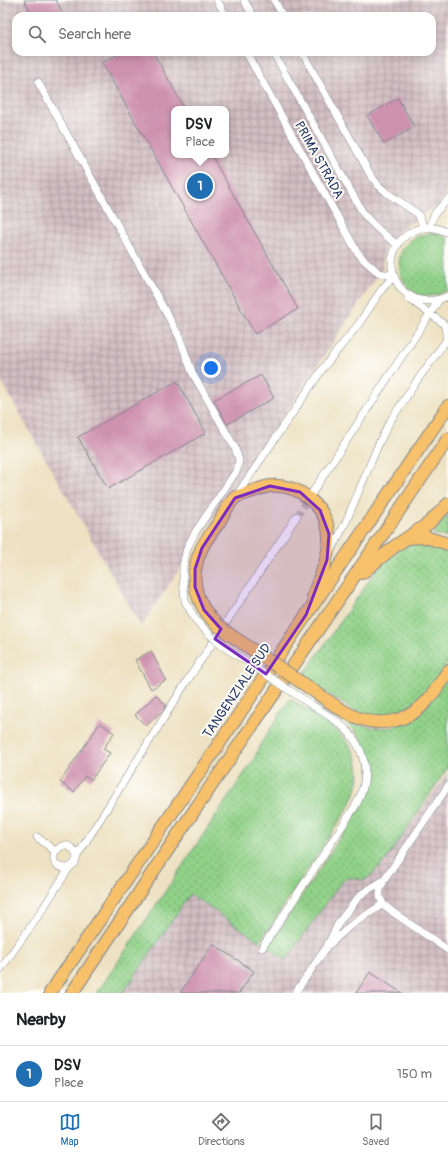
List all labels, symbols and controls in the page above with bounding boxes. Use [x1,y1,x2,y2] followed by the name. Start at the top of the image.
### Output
[12,12,436,56] search box
[26,23,48,45] icon: search
[58,25,131,44] text: Search here
[171,106,229,158] popup
[185,115,212,134] text: DSV
[291,118,347,202] street label: PRIMA STRADA
[185,134,215,150] text: Place
[187,171,213,201] pin: 1
[201,358,221,378] your location
[199,641,275,741] street label: TANGENZIALE SUD
[16,1009,65,1030] text: Nearby
[54,1056,81,1075] text: DSV
[26,1066,32,1082] text: 1
[397,1066,432,1082] text: 150 m
[54,1075,83,1091] text: Place
[59,1111,81,1148] tab: Map
[198,1111,245,1148] tab: Directions
[362,1111,389,1148] tab: Saved

